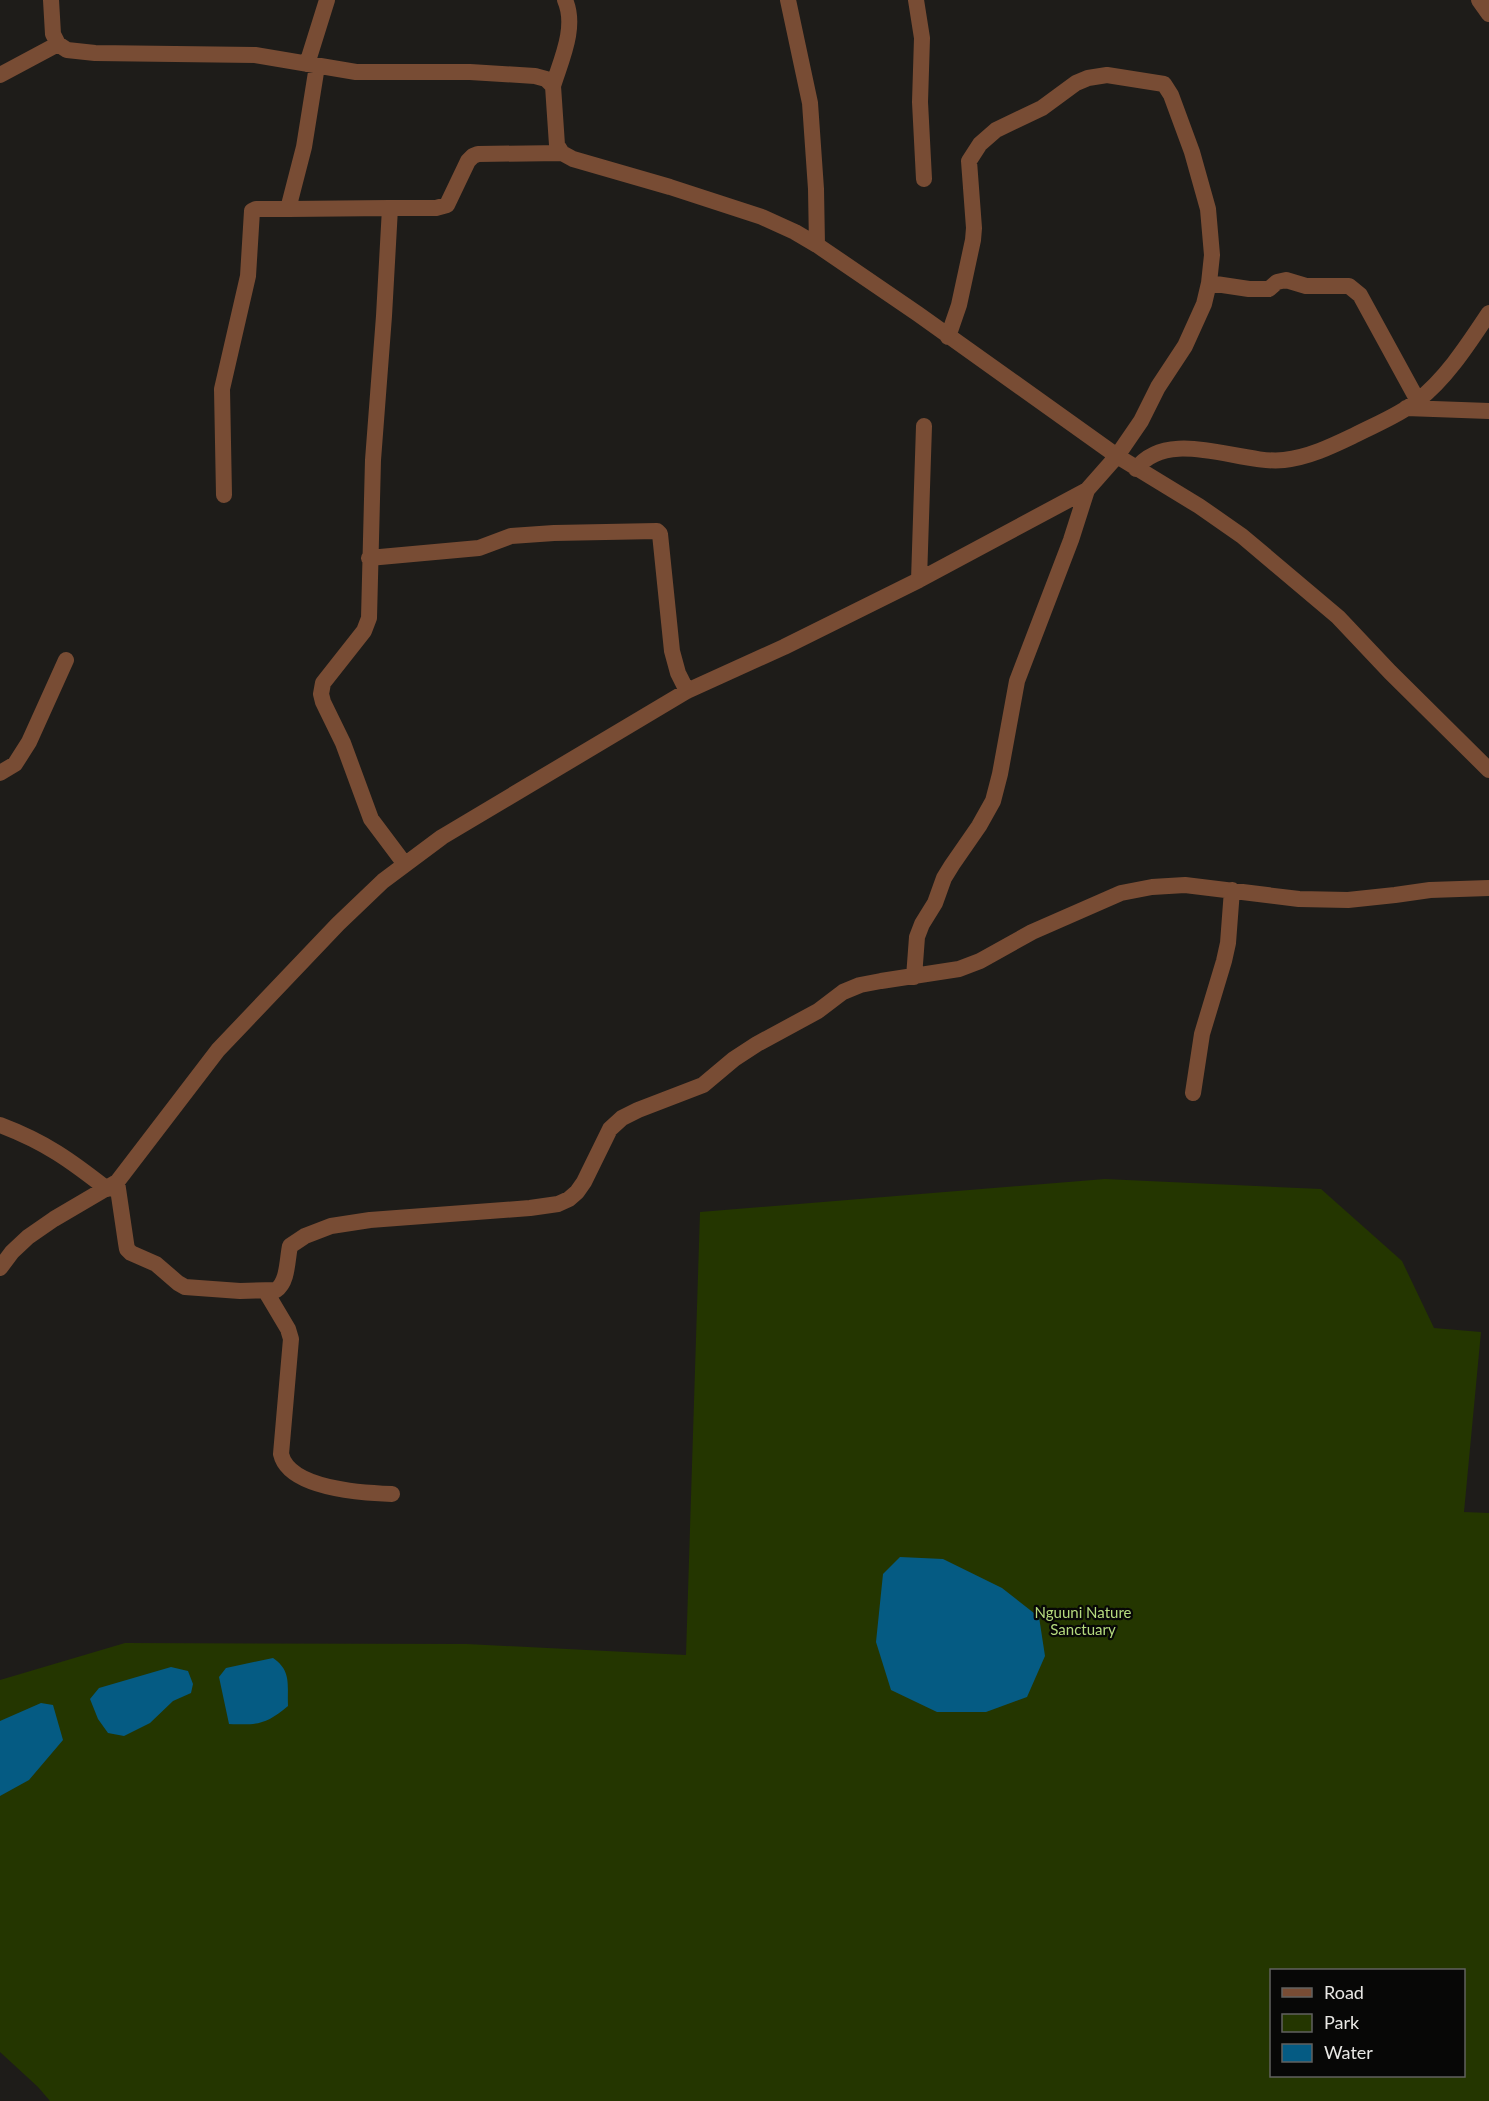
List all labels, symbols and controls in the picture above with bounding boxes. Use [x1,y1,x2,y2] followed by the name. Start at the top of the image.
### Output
[1035,1603,1132,1638] park label: Nguuni Nature Sanctuary
[1270,1969,1465,2077] legend
[1324,1981,1364,2003] text: Road
[1324,2011,1360,2033] text: Park
[1324,2041,1373,2063] text: Water

